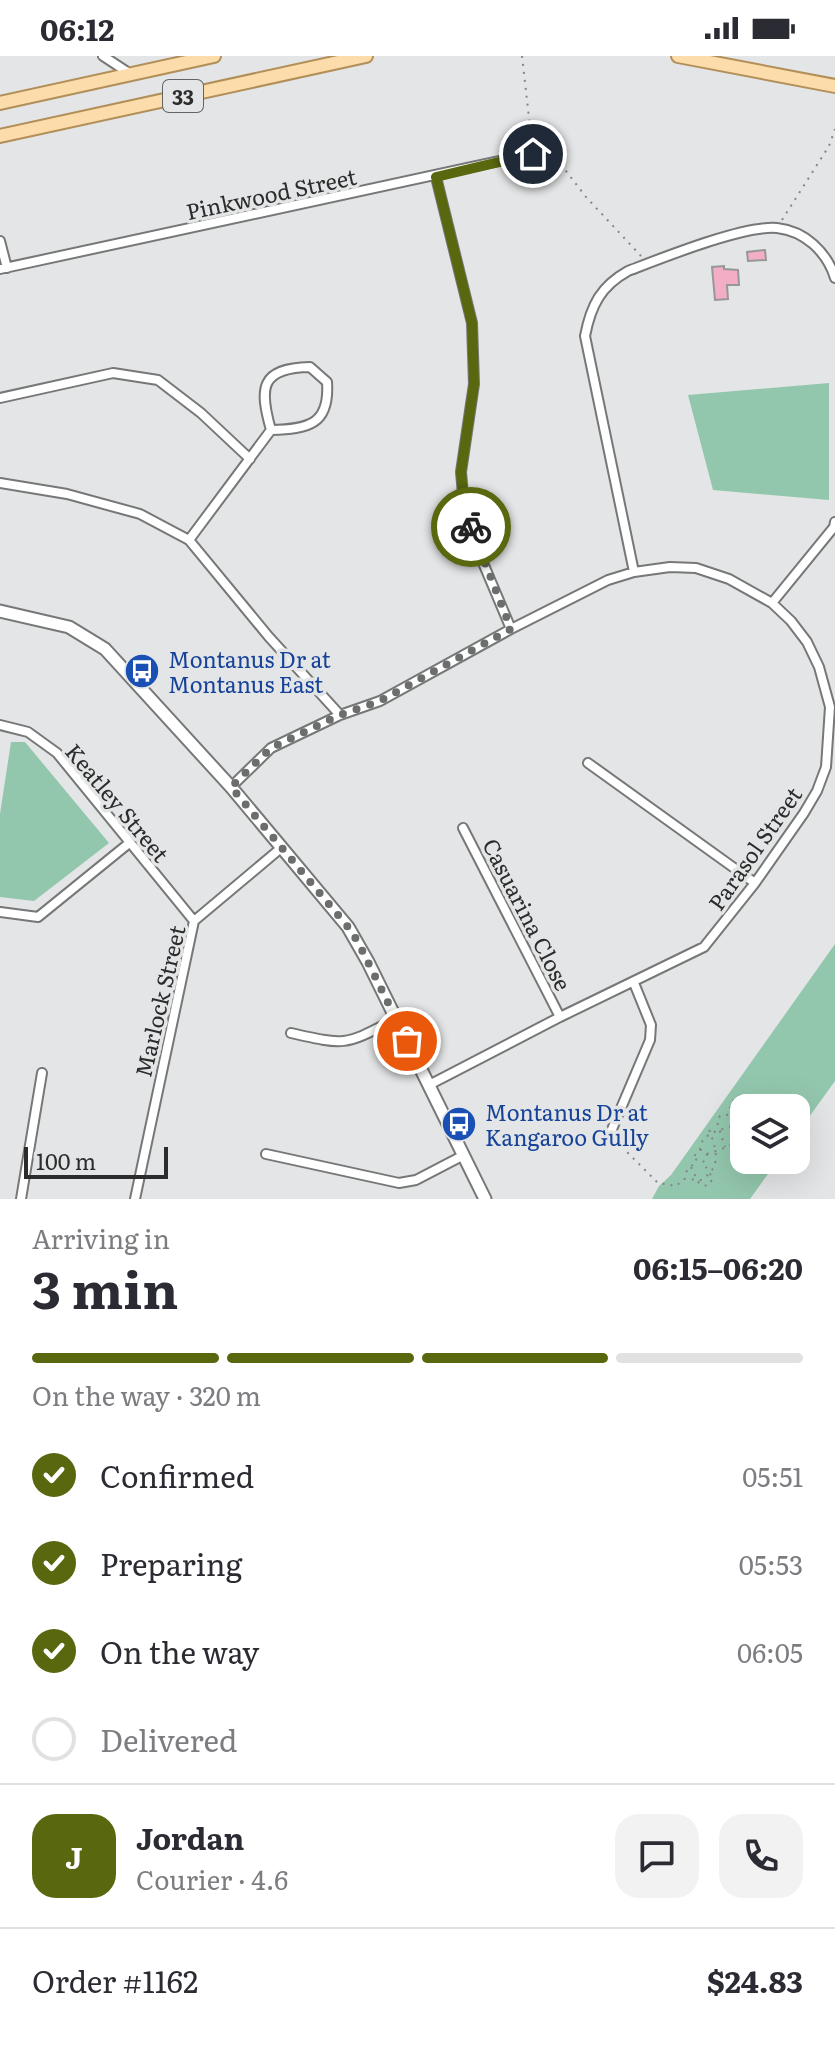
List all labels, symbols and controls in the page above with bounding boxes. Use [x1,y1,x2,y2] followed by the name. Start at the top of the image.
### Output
[40,6,114,50] text: 06:12
[163,80,203,112] road number: 33
[499,120,567,188] pin
[511,132,555,176] icon: home
[183,159,359,227] street label: Pinkwood Street
[431,487,511,567] courier
[449,505,493,549] icon: bike
[168,642,331,700] place label: Montanus Dr at Montanus East
[123,652,161,690] bus stop icon: Montanus Dr at Montanus East
[58,736,178,869] street label: Keatley Street
[699,779,809,917] street label: Parasol Street
[475,832,581,996] street label: Casuarina Close
[126,922,193,1080] street label: Marlock Street
[373,1007,441,1075] pin
[385,1019,429,1063] icon: bag
[730,1094,810,1174] map controls
[730,1094,810,1174] button: layers
[485,1095,649,1153] place label: Montanus Dr at Kangaroo Gully
[440,1105,478,1143] bus stop icon: Montanus Dr at Kangaroo Gully
[24,1143,168,1179] scale bar
[36,1144,96,1177] text: 100 m
[32,1218,170,1257] text: Arriving in
[633,1245,803,1289] text: 06:15–06:20
[32,1248,178,1325] text: 3 min
[32,1375,261,1414] text: On the way · 320 m
[32,1453,76,1497] icon: check
[100,1453,254,1497] text: Confirmed
[742,1456,803,1495] text: 05:51
[32,1541,76,1585] icon: check
[100,1541,242,1585] text: Preparing
[739,1544,803,1583] text: 05:53
[32,1629,76,1673] icon: check
[100,1629,259,1673] text: On the way
[737,1632,803,1671] text: 06:05
[100,1717,237,1761] text: Delivered
[615,1814,699,1898] button: chat
[719,1814,803,1898] button: phone
[136,1815,244,1859] text: Jordan
[65,1834,83,1878] text: J
[136,1859,288,1898] text: Courier · 4.6
[32,1958,198,2002] text: Order #1162
[707,1958,803,2002] text: $24.83

